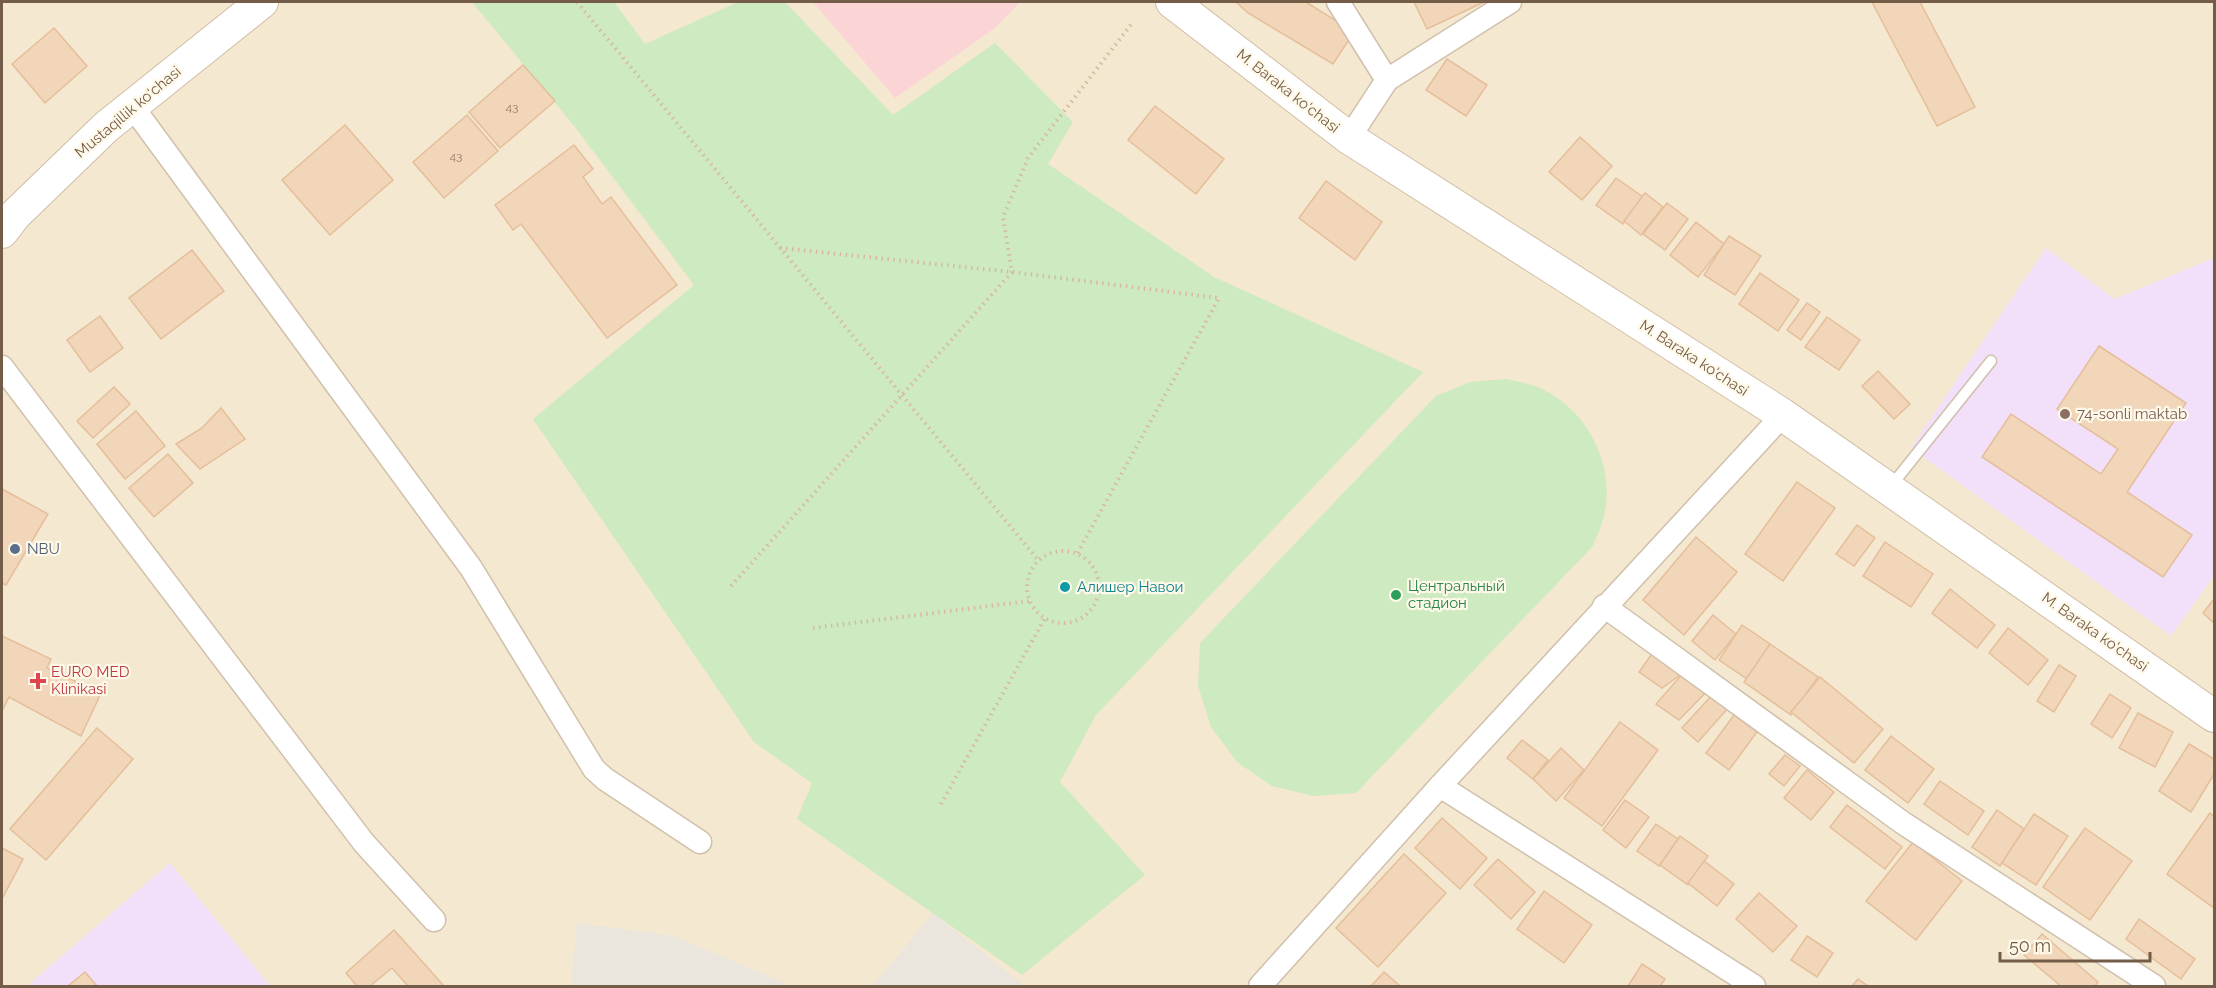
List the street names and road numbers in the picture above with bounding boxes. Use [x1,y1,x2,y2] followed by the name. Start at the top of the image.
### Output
[1233,45,1343,137] street label: M. Baraka ko'chasi
[71,62,185,162] street label: Mustaqillik ko‘chasi
[1636,316,1752,400] street label: M. Baraka ko'chasi
[2038,589,2152,675] street label: M. Baraka ko'chasi

